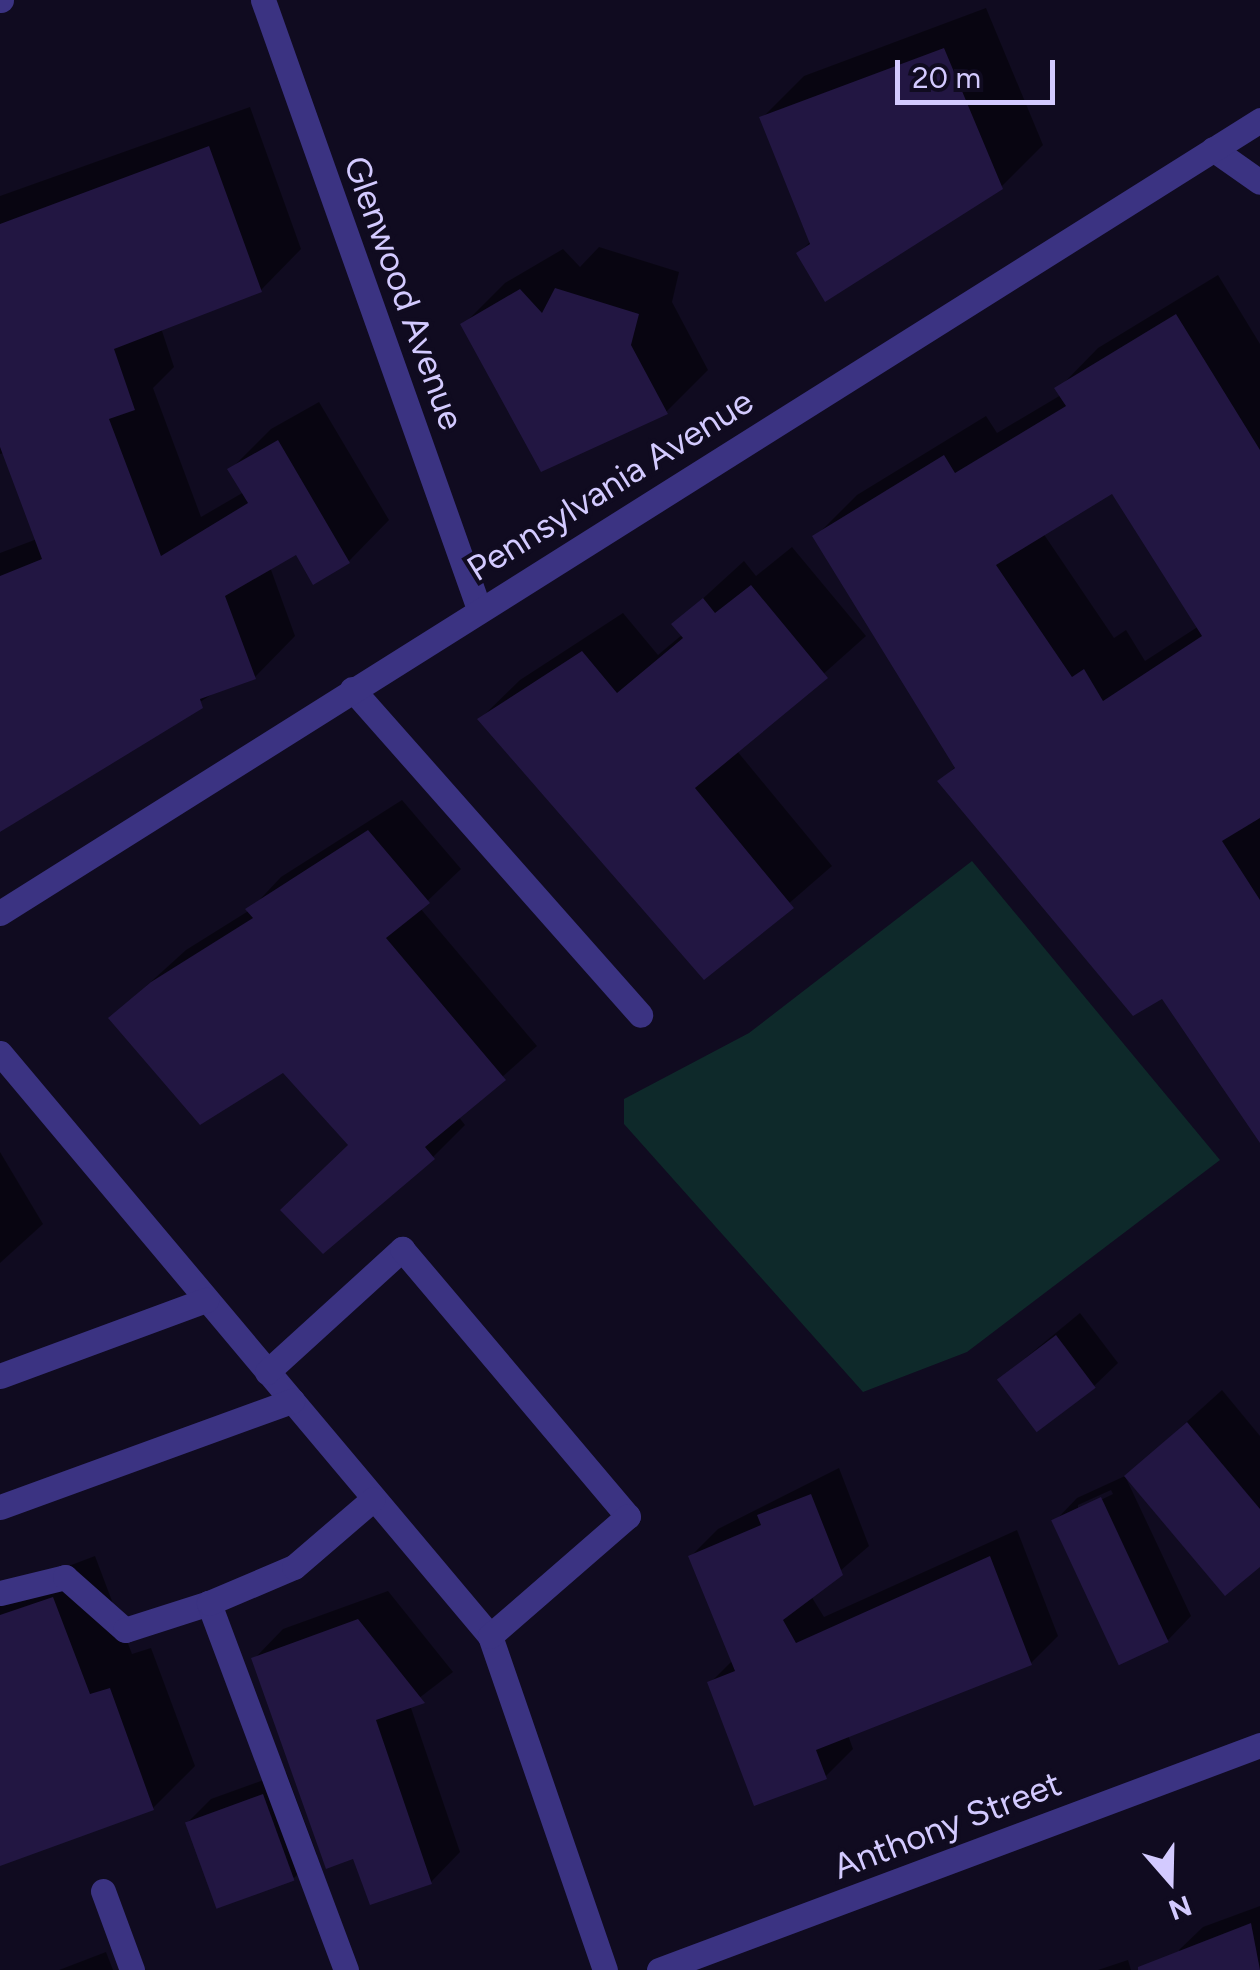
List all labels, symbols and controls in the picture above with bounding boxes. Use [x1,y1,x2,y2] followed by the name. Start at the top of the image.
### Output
[900,40,1060,102] scale bar
[912,59,981,96] text: 20 m
[335,151,473,435] street label: Glenwood Avenue
[460,380,760,590] street label: Pennsylvania Avenue
[827,1762,1067,1888] street label: Anthony Street
[1120,1830,1220,1930] north arrow
[1164,1889,1196,1928] text: N

